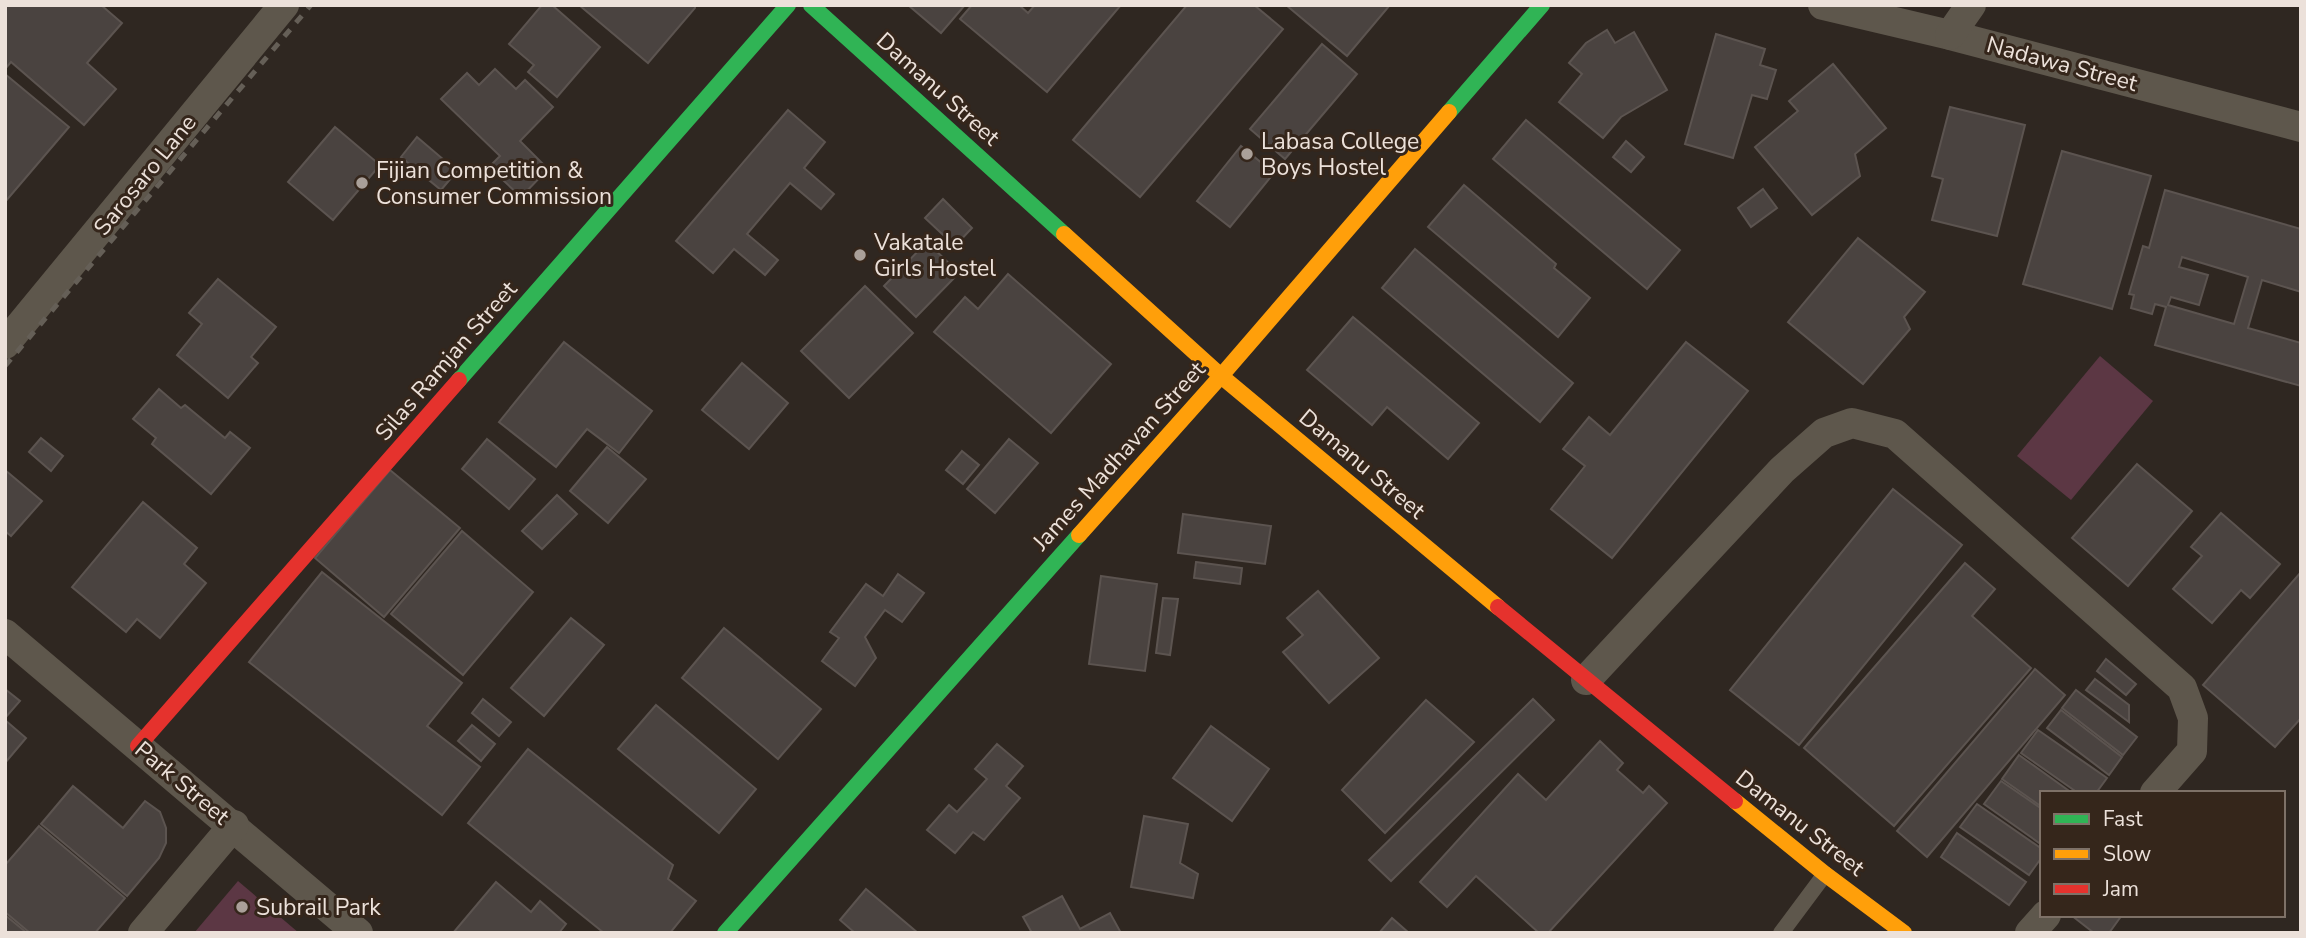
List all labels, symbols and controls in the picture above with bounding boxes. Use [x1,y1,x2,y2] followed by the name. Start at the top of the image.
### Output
[870,25,1007,153] street label: Damanu Street
[1983,29,2142,99] street label: Nadawa Street
[87,108,203,242] street label: Sarosaro Lane
[1261,126,1419,183] place label: Labasa College Boys Hostel
[1239,146,1255,162] marker: Labasa College Boys Hostel
[376,155,612,212] place label: Fijian Competition & Consumer Commission
[354,175,370,191] marker: Fijian Competition & Consumer Commission
[873,227,996,284] place label: Vakatale Girls Hostel
[852,247,868,263] marker: Vakatale Girls Hostel
[368,274,525,447] street label: Silas Ramjan Street
[1025,354,1213,558] street label: James Madhavan Street
[1292,402,1432,527] street label: Damanu Street
[128,734,237,832] street label: Park Street
[1729,763,1872,884] street label: Damanu Street
[2040,791,2285,917] legend
[2103,805,2143,833] text: Fast
[2103,840,2152,868] text: Slow
[2102,875,2139,903] text: Jam
[256,892,381,923] place label: Subrail Park
[234,899,250,915] marker: Subrail Park

